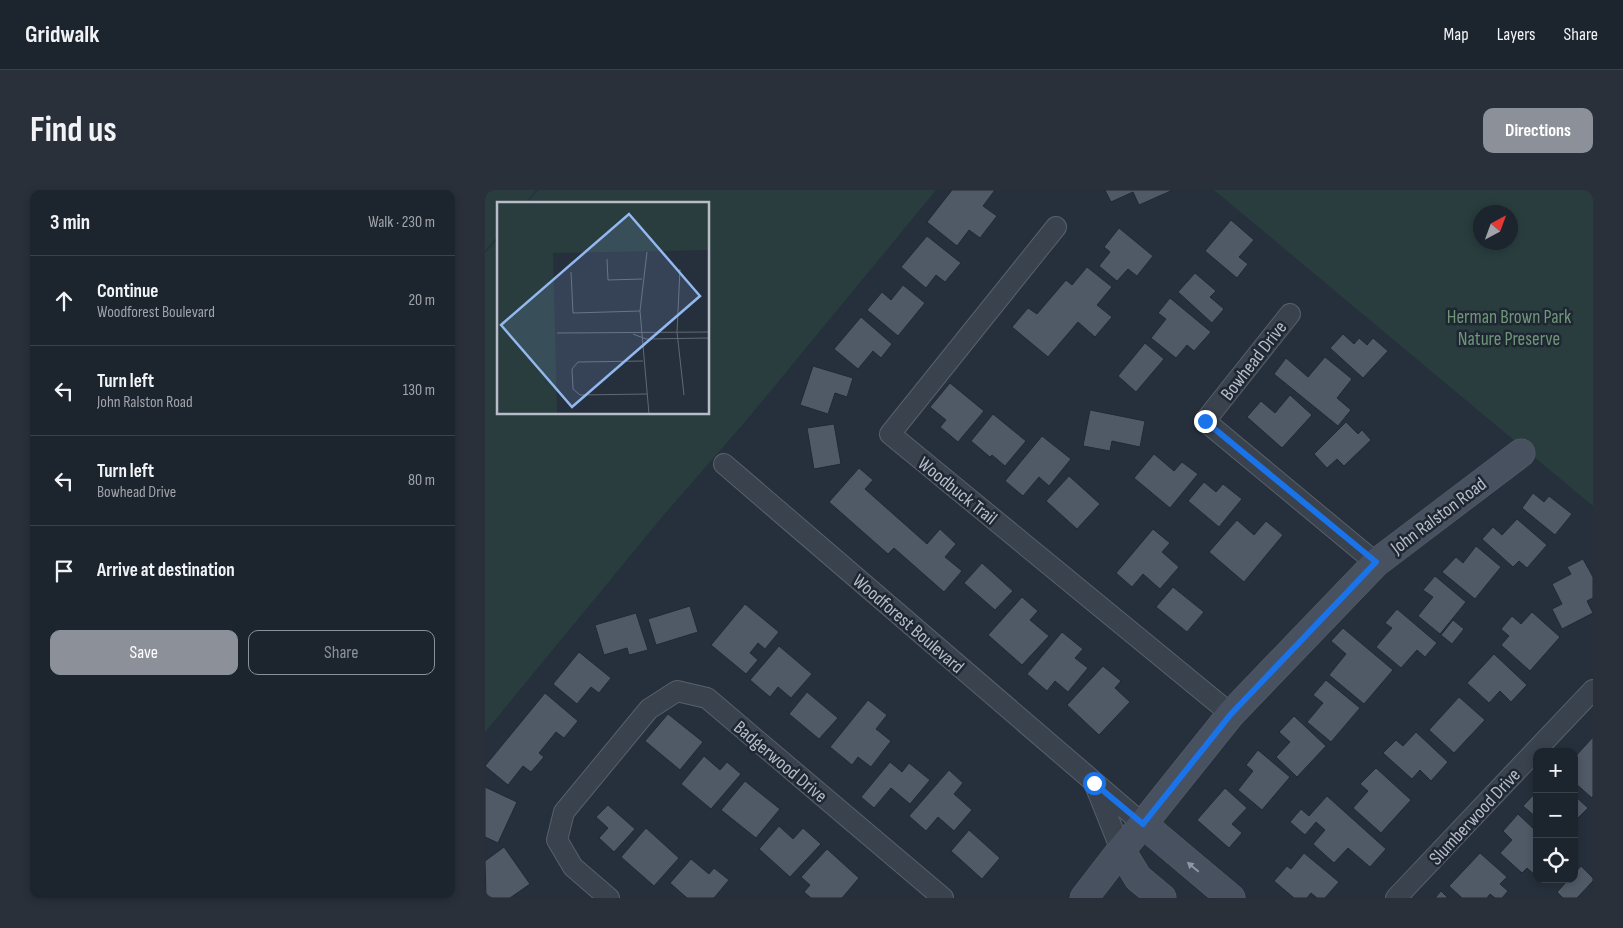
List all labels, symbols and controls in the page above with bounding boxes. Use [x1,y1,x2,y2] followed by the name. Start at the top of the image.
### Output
[25,20,99,49] text: Gridwalk
[1444,24,1469,45] text: Map
[1497,24,1536,45] text: Layers
[1564,24,1598,45] text: Share
[1483,108,1593,153] button: Directions
[30,109,117,152] text: Find us
[497,202,710,415] inset map
[1473,205,1518,250] north arrow
[50,210,90,235] text: 3 min
[368,213,435,232] text: Walk · 230 m
[97,280,158,303] text: Continue
[50,287,78,315] icon: ahead
[408,291,435,310] text: 20 m
[97,303,215,322] text: Woodforest Boulevard
[1447,306,1572,351] park label: Herman Brown Park Nature Preserve
[1216,317,1292,405] street label: Bowhead Drive
[97,370,154,393] text: Turn left
[50,377,78,405] icon: left
[403,381,435,400] text: 130 m
[97,393,193,412] text: John Ralston Road
[1194,410,1217,433] route end
[913,452,1001,530] street label: Woodbuck Trail
[97,460,154,483] text: Turn left
[50,467,78,495] icon: left
[408,471,435,490] text: 80 m
[1386,473,1491,560] street label: John Ralston Road
[97,483,176,502] text: Bowhead Drive
[50,557,78,585] icon: arrive
[97,559,235,582] text: Arrive at destination
[848,570,968,679] street label: Woodforest Boulevard
[50,630,238,675] button: Save
[248,630,435,675] button: Share
[729,716,832,808] street label: Badgerwood Drive
[1533,748,1578,883] map controls
[1533,748,1578,793] button: +
[1425,764,1526,870] street label: Slumberwood Drive
[1083,772,1106,795] route start
[1533,793,1578,838] button: −
[1533,838,1578,883] button: locate
[1187,861,1200,872] one-way arrow

